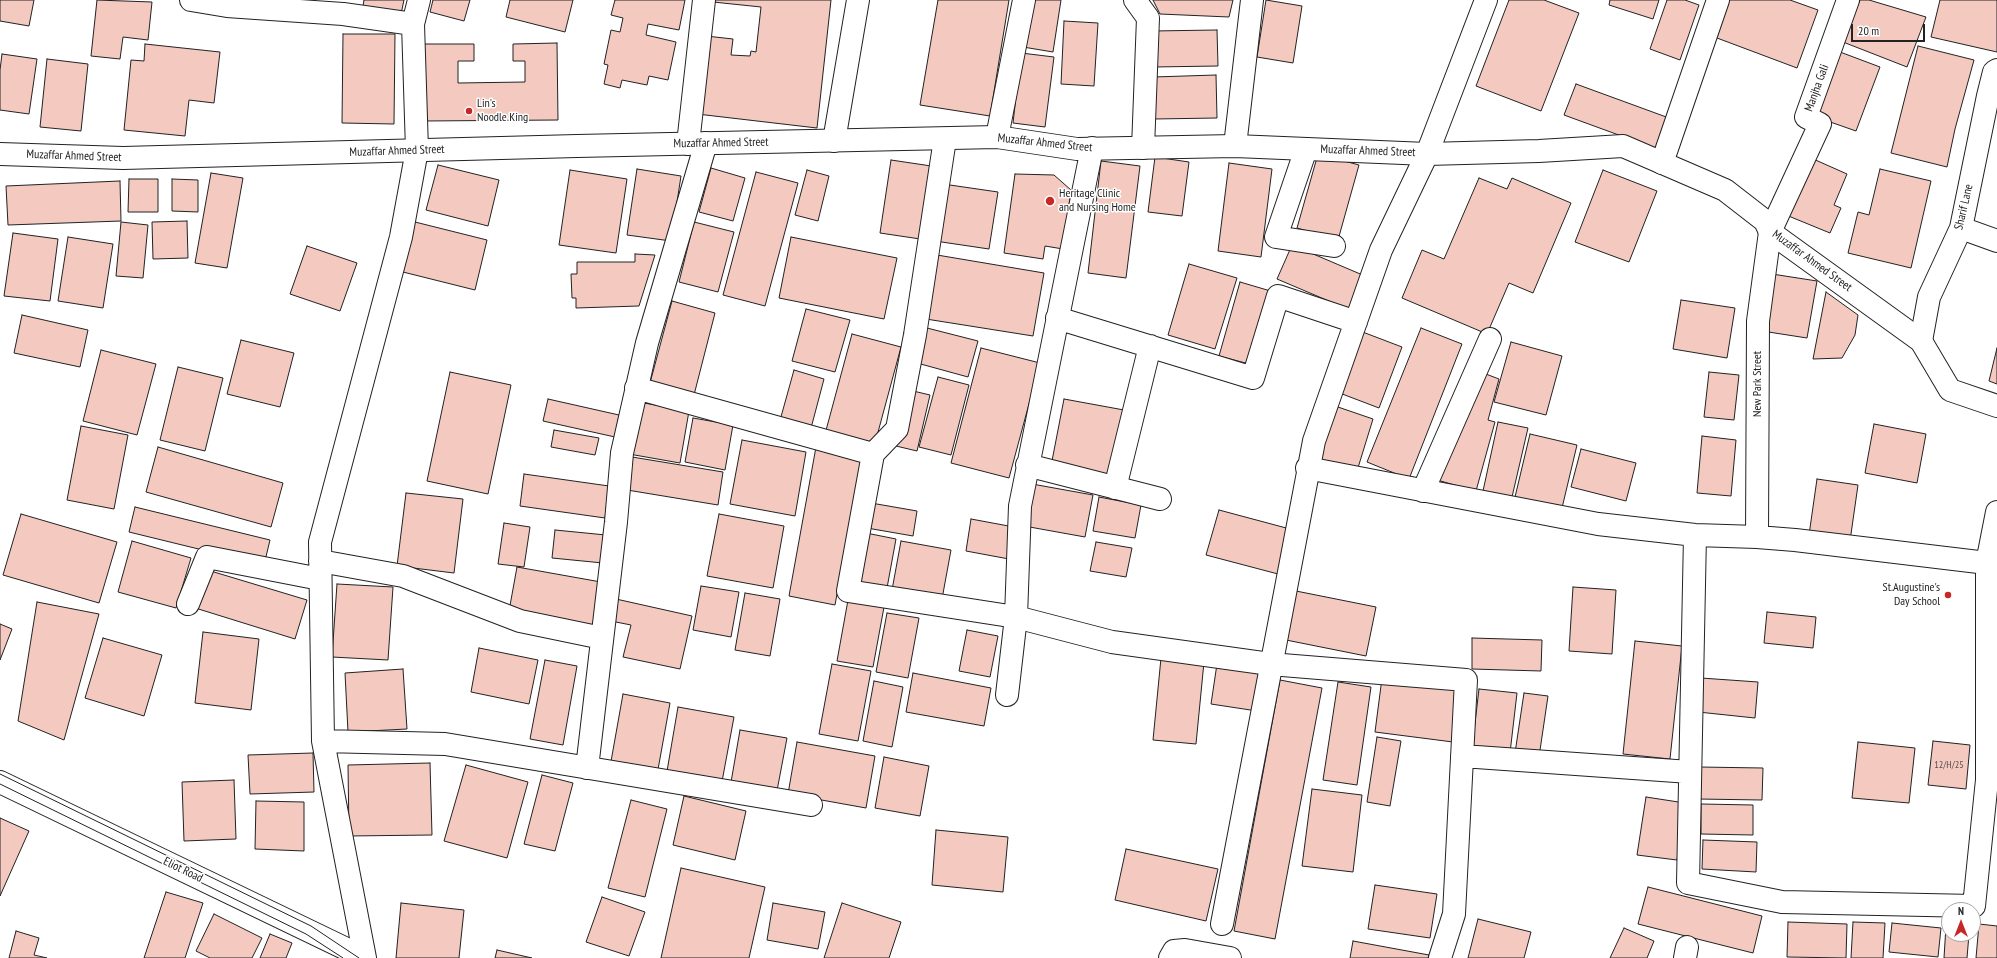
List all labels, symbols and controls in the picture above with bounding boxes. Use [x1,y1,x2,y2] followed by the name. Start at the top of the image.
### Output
[1853,16,1927,42] scale bar
[1858,23,1879,38] text: 20 m
[1802,63,1832,113] street label: Manjha Gali
[477,97,528,125] place label: Lin's Noodle King
[464,106,474,116] marker: Lin's Noodle King
[997,131,1093,155] street label: Muzaffar Ahmed Street
[673,135,769,151] street label: Muzaffar Ahmed Street
[349,142,445,160] street label: Muzaffar Ahmed Street
[1320,142,1416,160] street label: Muzaffar Ahmed Street
[26,147,122,165] street label: Muzaffar Ahmed Street
[1952,183,1976,231] street label: Sharif Lane
[1059,187,1136,215] place label: Heritage Clinic and Nursing Home
[1044,195,1056,207] marker: Heritage Clinic and Nursing Home
[1769,227,1855,295] street label: Muzaffar Ahmed Street
[1751,351,1765,417] street label: New Park Street
[1883,581,1940,609] place label: St.Augustine's Day School
[1943,590,1953,600] marker: St.Augustine's Day School
[1934,759,1964,771] house number: 12/H/25
[161,854,205,886] street label: Eliot Road
[1941,902,1981,942] north arrow
[1958,904,1964,918] text: N

